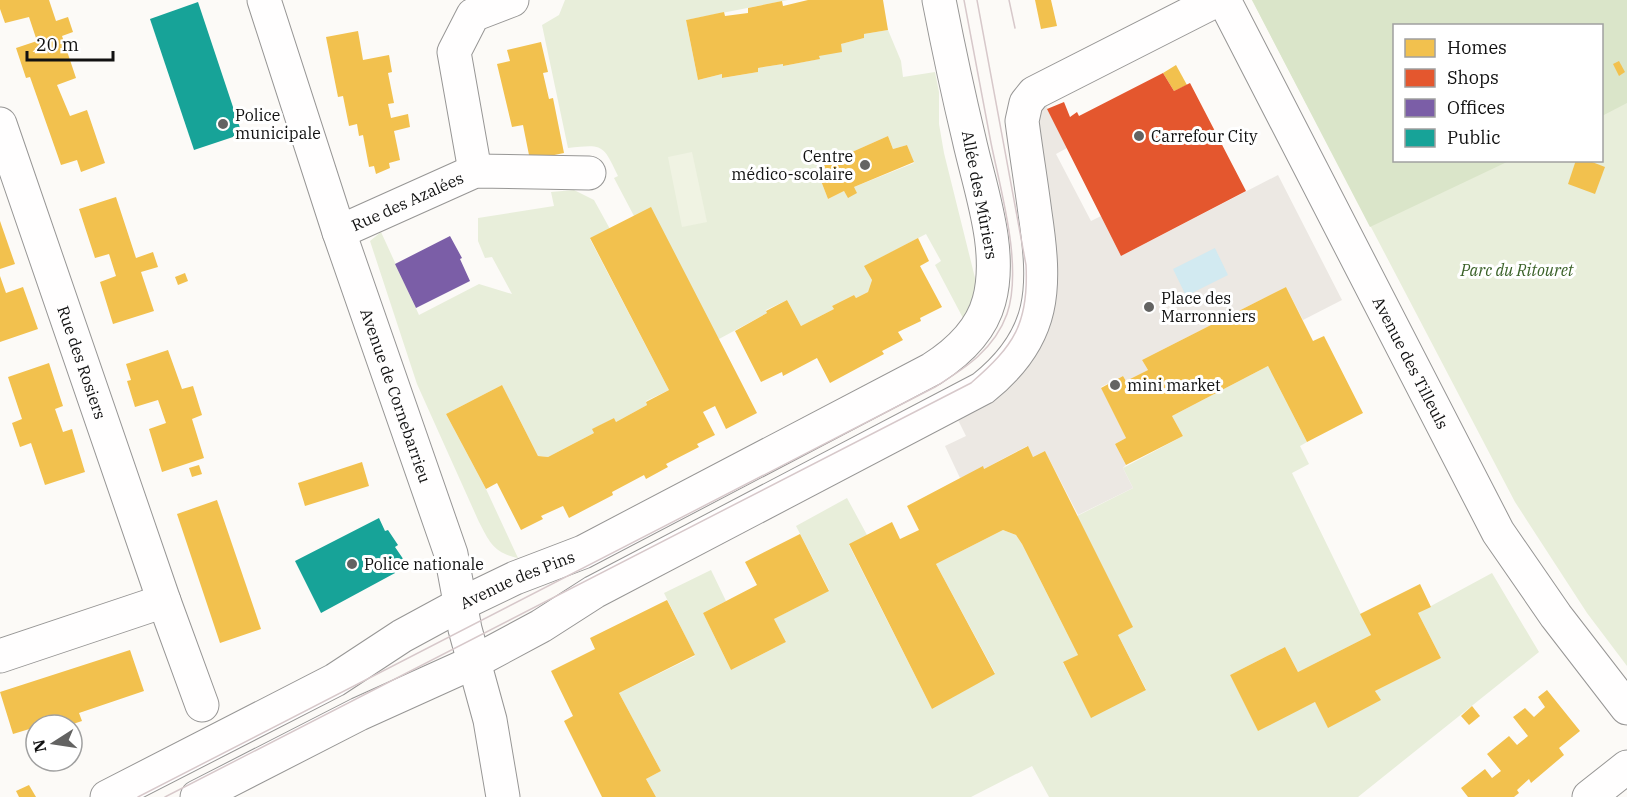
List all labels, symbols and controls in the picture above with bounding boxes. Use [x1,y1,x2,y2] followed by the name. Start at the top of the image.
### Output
[27,24,112,62] scale bar
[1393,24,1603,162] legend
[36,33,79,56] text: 20 m
[1447,36,1507,59] text: Homes
[1447,66,1499,89] text: Shops
[1447,96,1505,119] text: Offices
[235,105,321,143] place label: Police municipale
[216,117,230,131] marker: Police municipale
[1151,126,1258,146] place label: Carrefour City
[1447,126,1501,149] text: Public
[958,129,1002,261] street label: Allée des Mûriers
[1132,129,1146,143] marker: Carrefour City
[731,146,853,184] place label: Centre médico-scolaire
[858,158,872,172] marker: Centre médico-scolaire
[348,167,467,235] street label: Rue des Azalées
[1459,260,1575,280] park label: Parc du Ritouret
[1161,288,1256,326] place label: Place des Marronniers
[1368,293,1453,432] street label: Avenue des Tilleuls
[1142,300,1156,314] marker: Place des Marronniers
[53,303,111,422] street label: Rue des Rosiers
[356,306,435,486] street label: Avenue de Cornebarrieu
[1127,375,1221,395] place label: mini market
[1108,378,1122,392] marker: mini market
[457,546,577,613] street label: Avenue des Pins
[364,554,484,574] place label: Police nationale
[345,557,359,571] marker: Police nationale
[24,713,84,773] north arrow
[28,738,50,754] text: N

